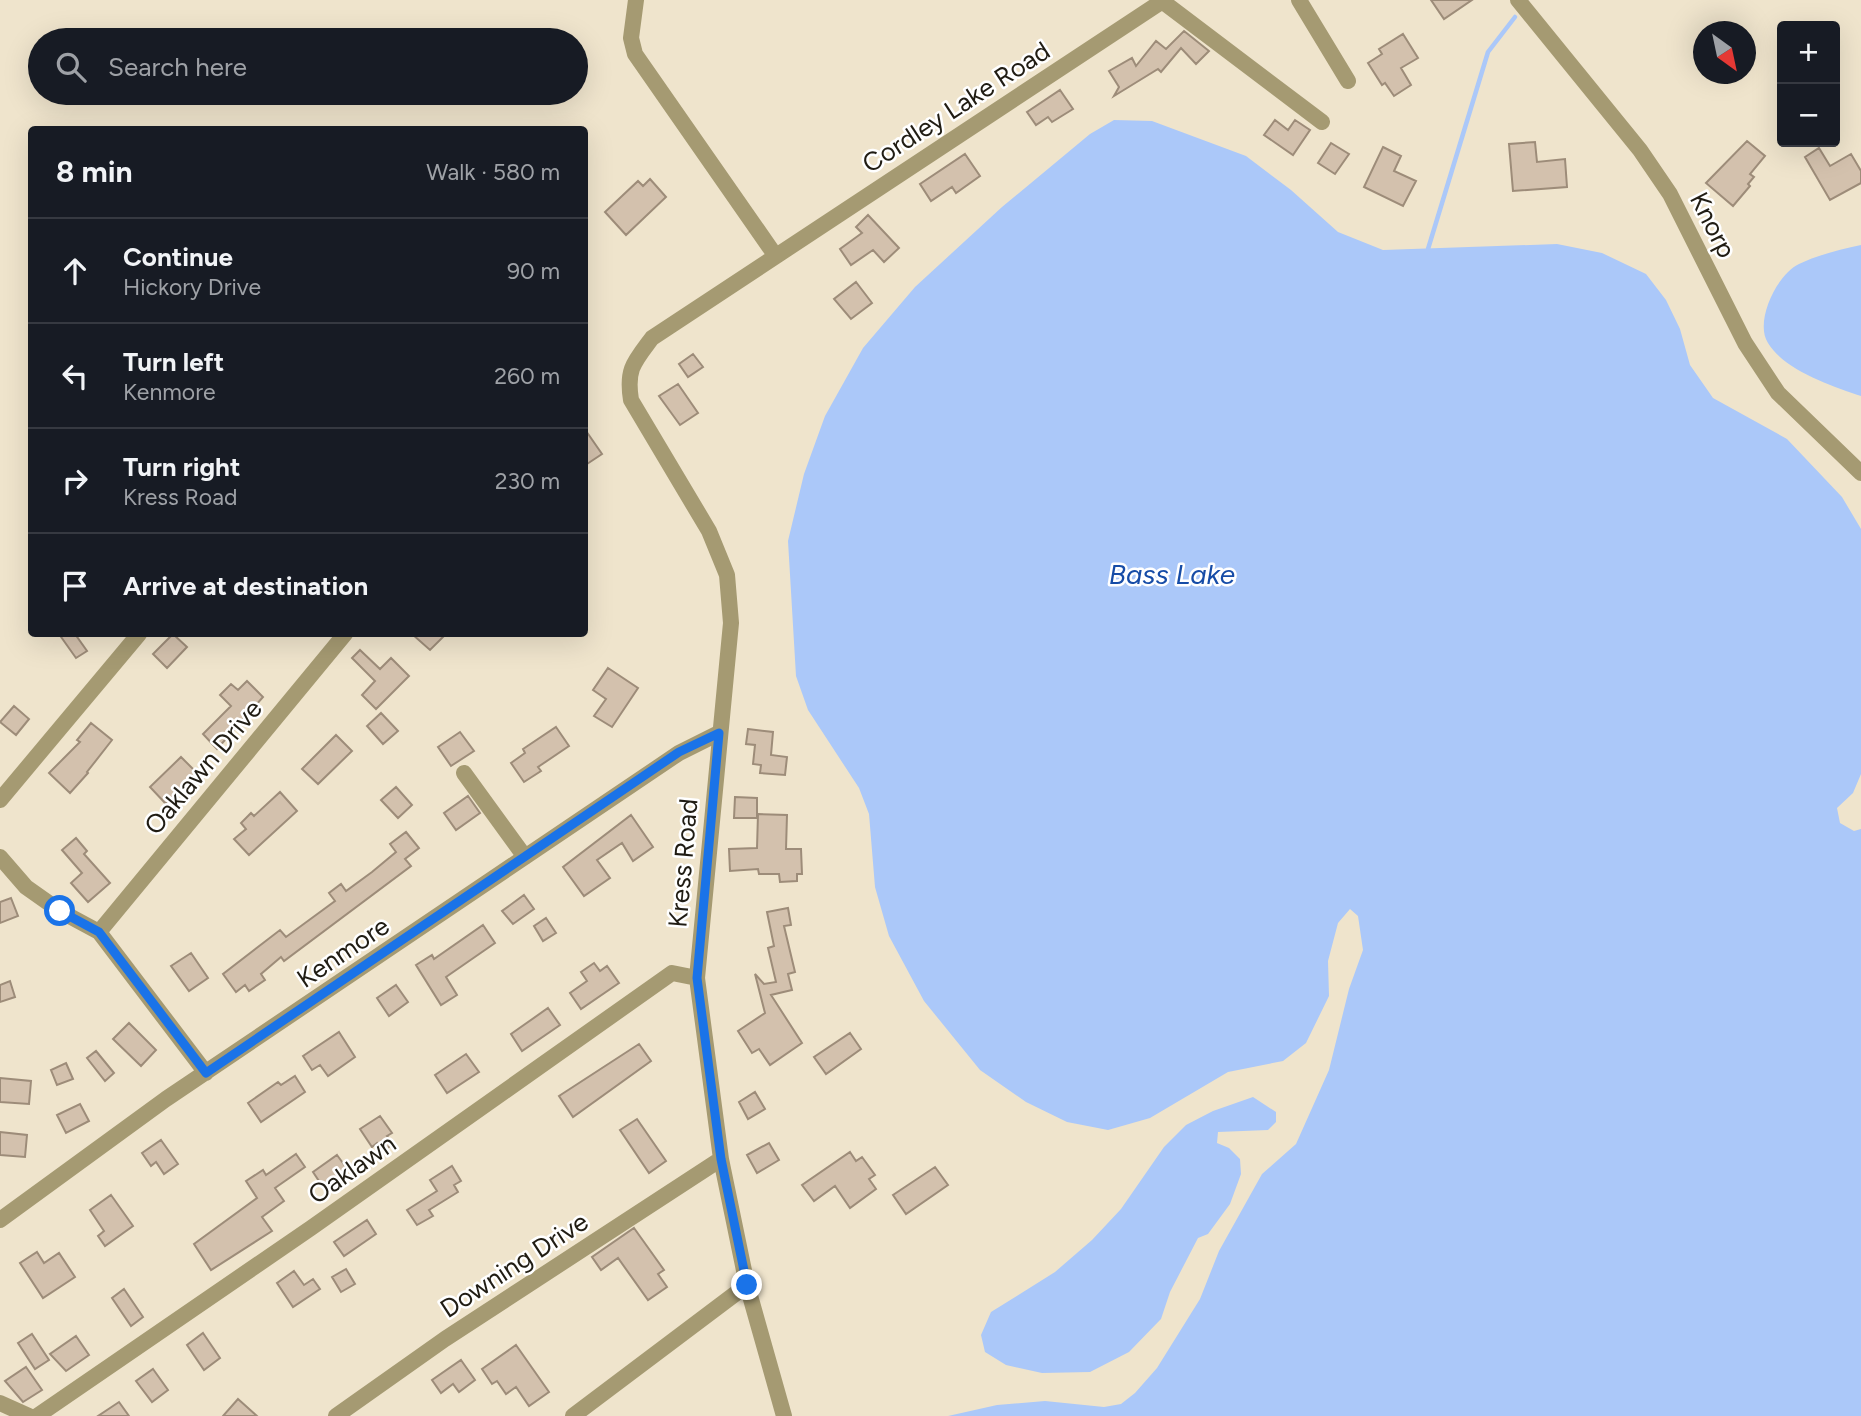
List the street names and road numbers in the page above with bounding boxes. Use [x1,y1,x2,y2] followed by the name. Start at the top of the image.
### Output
[856,34,1056,180] street label: Cordley Lake Road
[1683,187,1743,263] street label: Knorp
[137,693,269,841] street label: Oaklawn Drive
[661,797,705,929] street label: Kress Road
[291,910,395,994] street label: Kenmore
[302,1127,402,1211] street label: Oaklawn
[434,1205,594,1325] street label: Downing Drive

